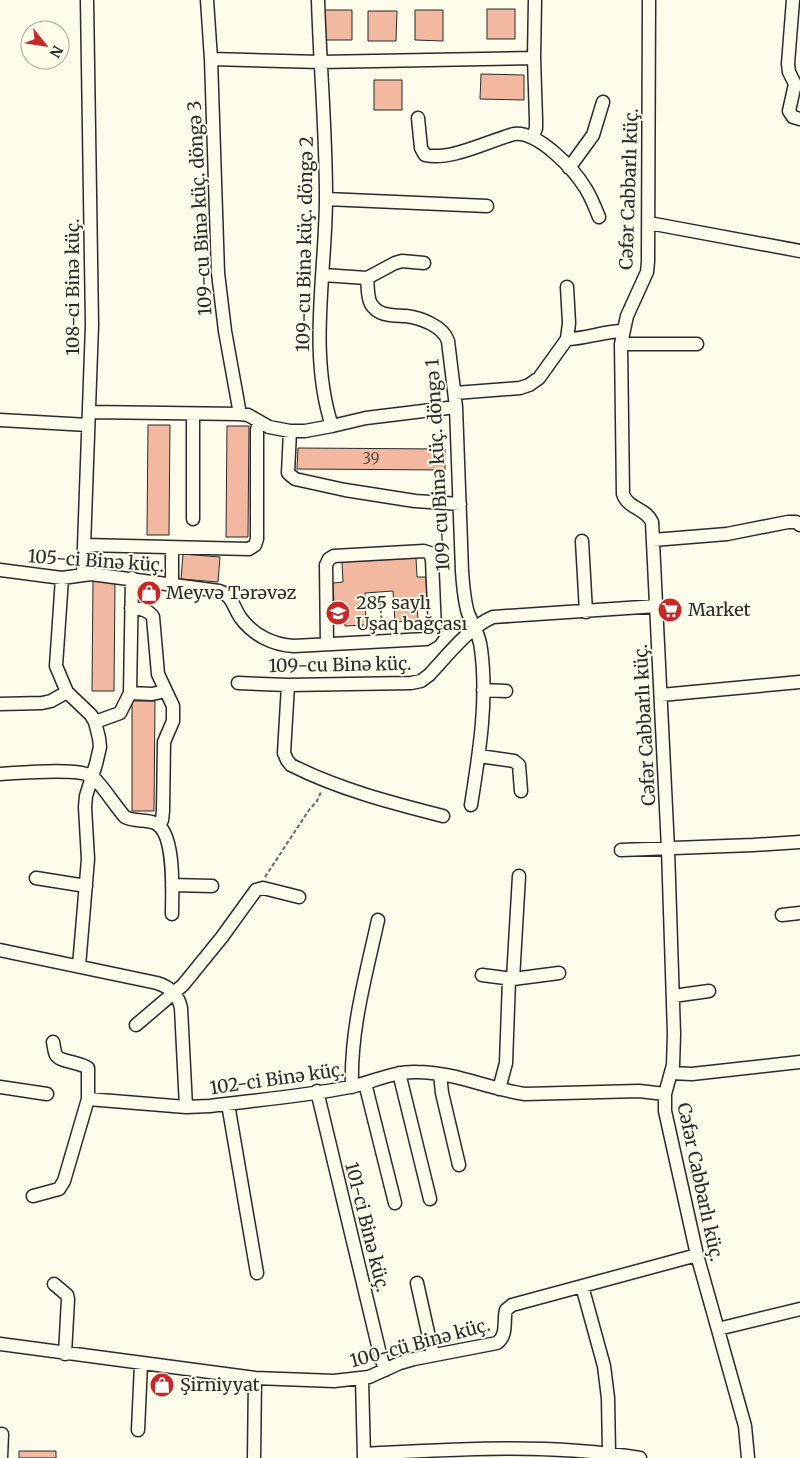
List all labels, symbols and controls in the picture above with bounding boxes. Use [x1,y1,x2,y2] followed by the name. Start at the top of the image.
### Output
[20,20,70,70] north arrow
[46,42,67,61] text: N
[182,100,217,316] street label: 109-cu Binə küç. döngə 3
[614,108,643,270] street label: Cəfər Cabbarlı küç.
[291,136,318,352] street label: 109-cu Binə küç. döngə 2
[61,219,84,355] street label: 108-ci Binə küç.
[420,358,455,572] street label: 109-cu Binə küç. döngə 1
[362,449,380,468] house number: 39
[27,544,165,577] street label: 105-ci Binə küç.
[136,580,162,606] shop icon: Meyvə Tərəvəz
[166,581,296,604] place label: Meyvə Tərəvəz
[356,591,467,635] place label: 285 saylı Uşaq bağçası
[657,597,683,623] supermarket icon: Market
[688,598,751,621] place label: Market
[325,600,351,626] school or university icon: 285 saylı Uşaq bağçası
[629,644,660,806] street label: Cəfər Cabbarlı küç.
[268,652,412,677] street label: 109-cu Binə küç.
[208,1058,346,1099] street label: 102-ci Binə küç.
[672,1100,729,1263] street label: Cəfər Cabbarlı küç.
[340,1160,395,1294] street label: 101-ci Binə küç.
[347,1313,492,1372] street label: 100-cü Binə küç.
[149,1372,175,1398] shop icon: Şirniyyat
[180,1373,260,1396] place label: Şirniyyat

